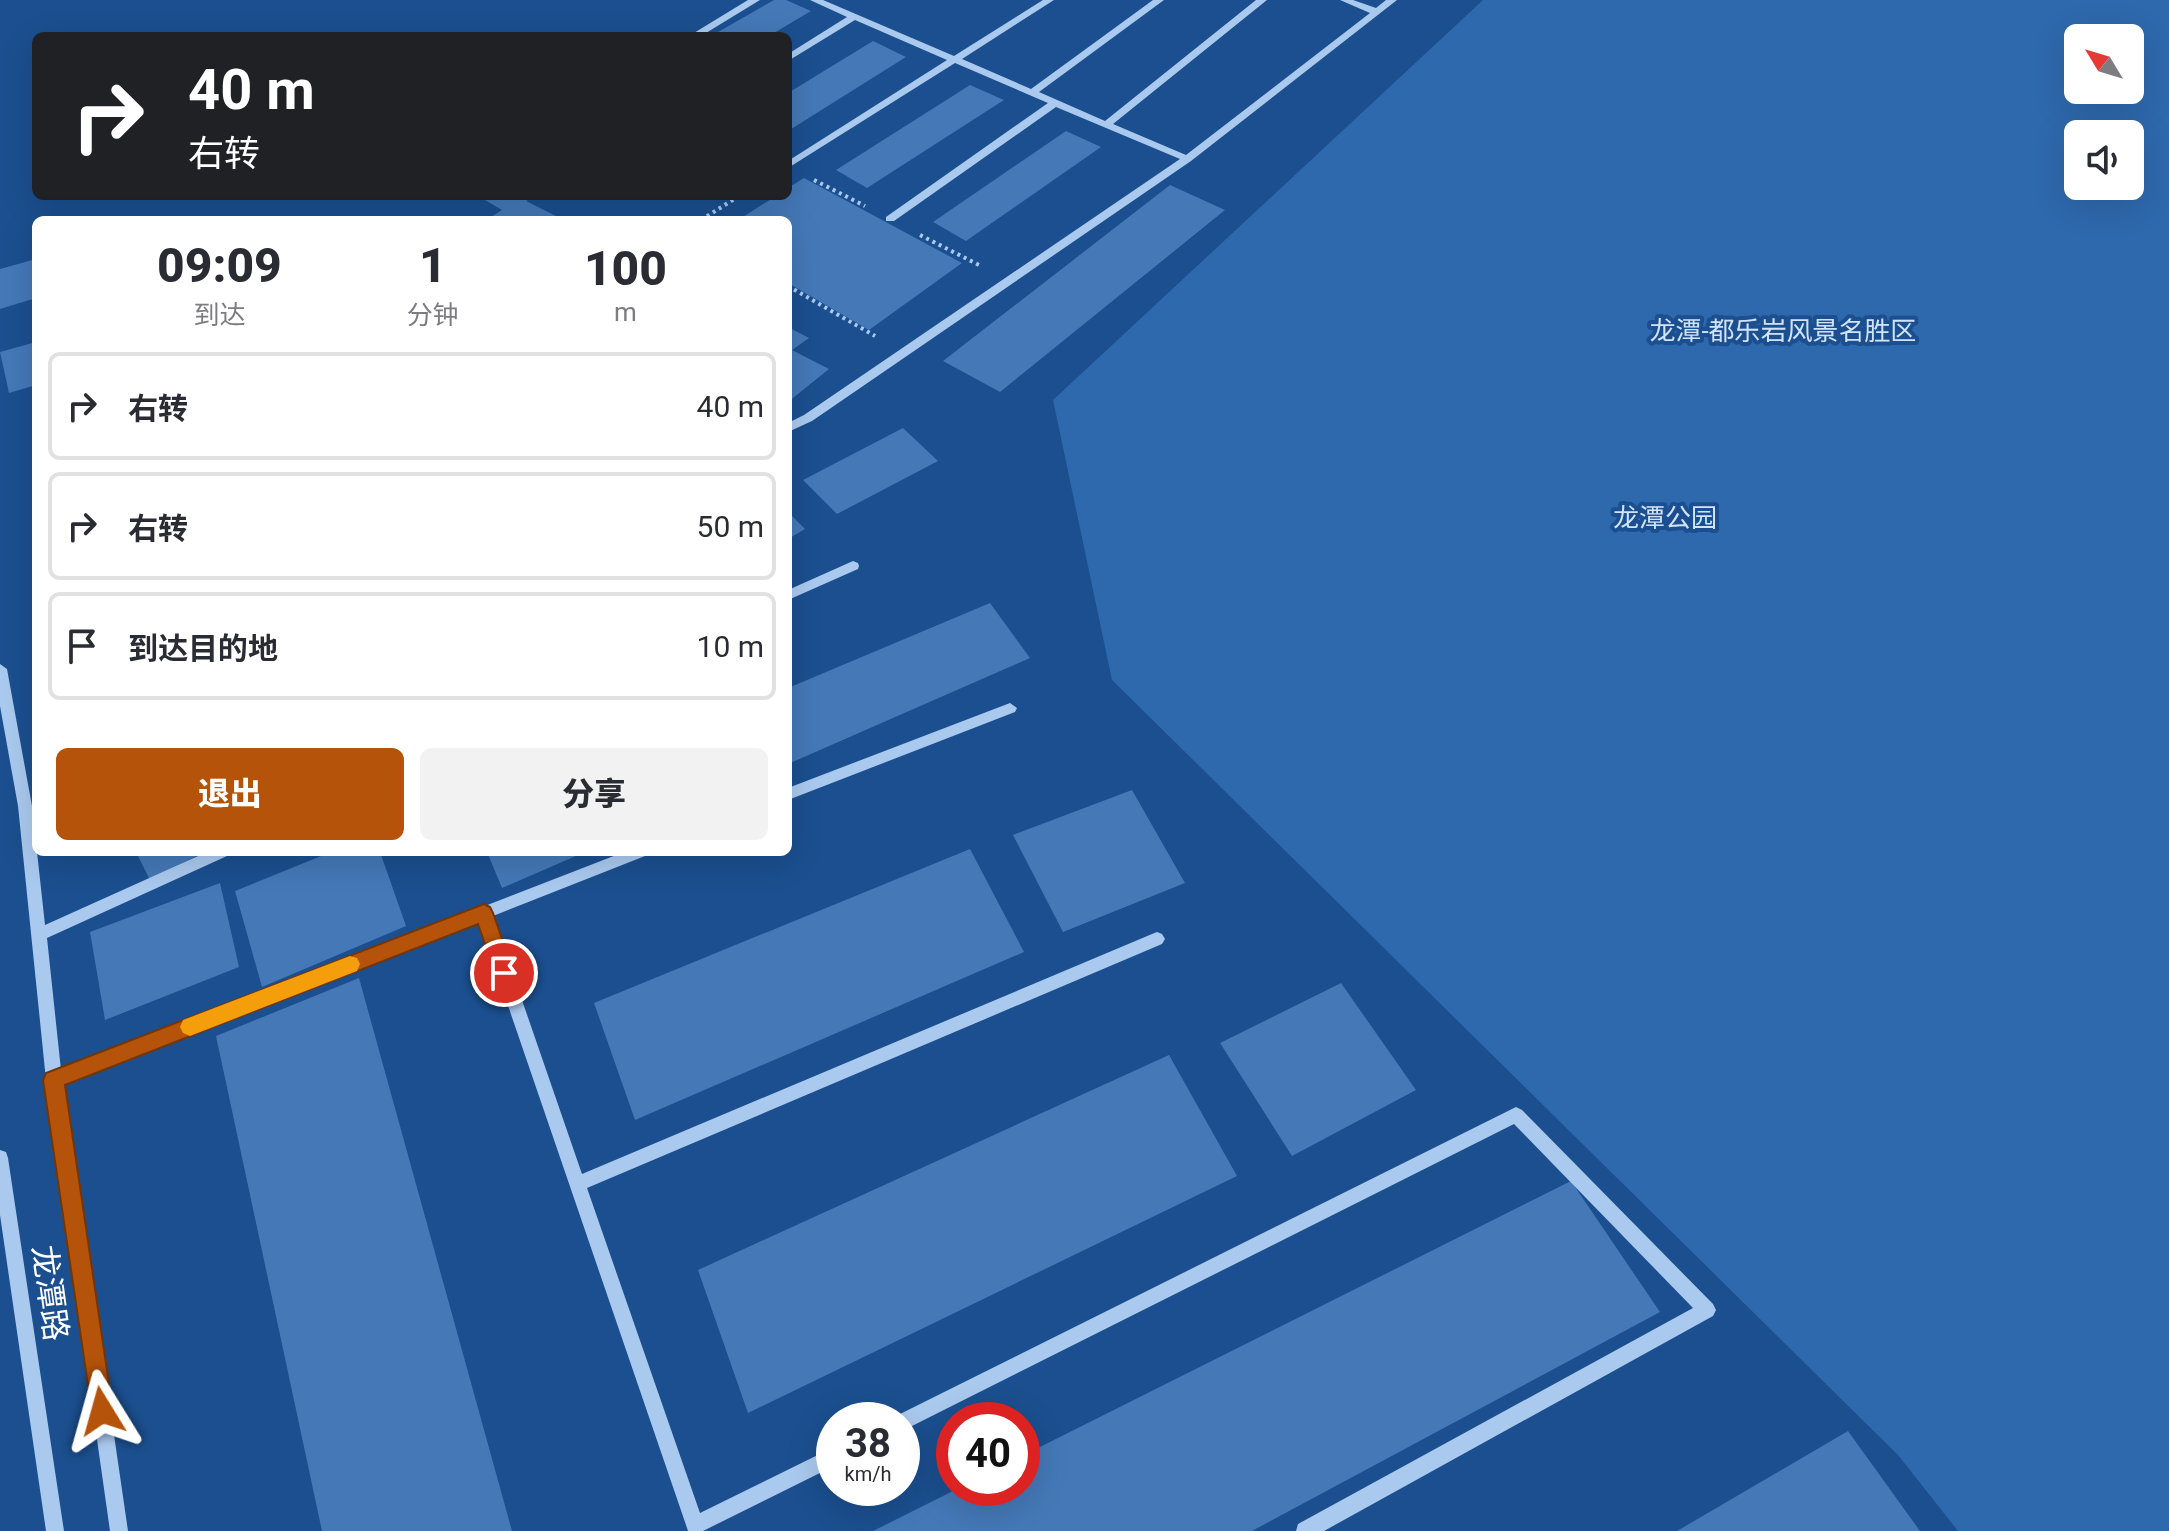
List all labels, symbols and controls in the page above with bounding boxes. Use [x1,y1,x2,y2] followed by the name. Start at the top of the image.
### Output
[2064,24,2144,104] north arrow
[2064,24,2144,200] map controls
[188,57,315,123] text: 40 m
[56,64,160,168] icon: right
[2064,120,2144,200] button: sound
[188,133,260,175] text: 右转
[157,237,282,294] text: 09:09
[419,237,447,294] text: 1
[584,240,667,297] text: 100
[614,297,637,327] text: m
[193,300,245,330] text: 到达
[407,300,459,330] text: 分钟
[1649,316,1917,346] park label: 龙潭-都乐岩风景名胜区
[60,384,104,428] icon: right
[697,389,764,424] text: 40 m
[128,391,188,426] text: 右转
[1613,503,1717,533] park label: 龙潭公园
[60,504,104,548] icon: right
[697,509,764,544] text: 50 m
[128,511,188,546] text: 右转
[60,624,104,668] icon: arrive
[697,629,764,664] text: 10 m
[128,631,278,666] text: 到达目的地
[56,748,404,840] button: 退出
[420,748,768,840] button: 分享
[470,939,538,1007] pin
[482,951,526,995] icon: arrive
[25,1243,75,1343] street label: 龙潭路
[60,1369,144,1453] position arrow
[936,1402,1040,1506] speed limit sign: 40
[845,1420,891,1467] text: 38
[845,1462,891,1486] text: km/h

